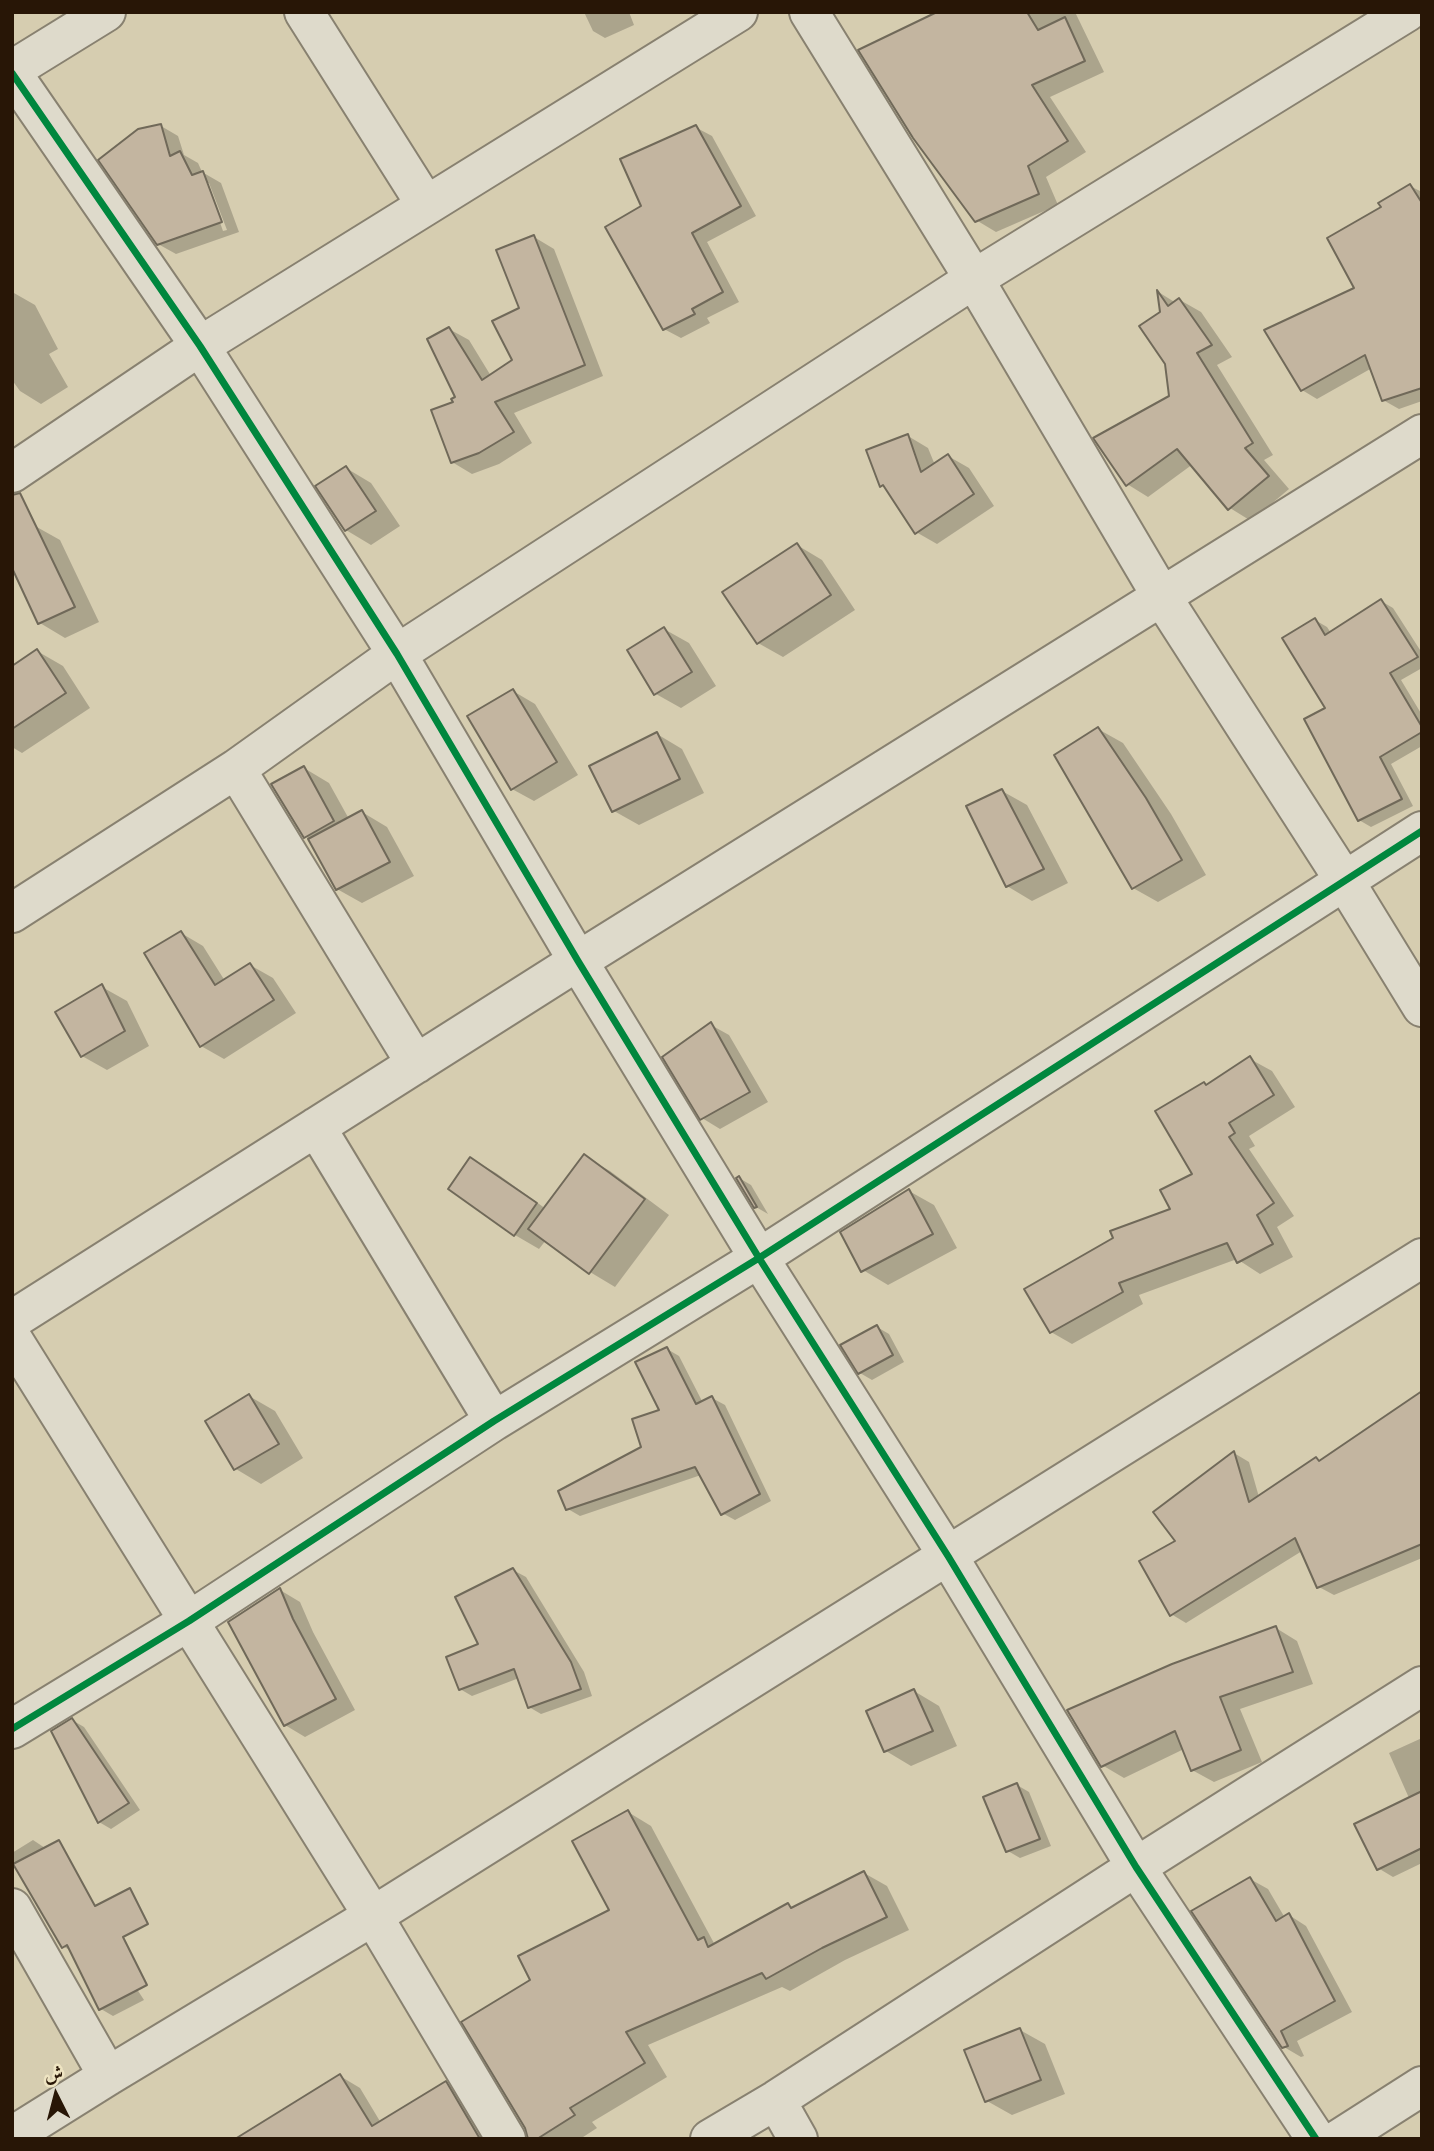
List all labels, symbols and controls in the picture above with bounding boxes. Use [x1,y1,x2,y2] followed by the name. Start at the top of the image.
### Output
[21,2060,91,2130] north arrow
[43,2061,64,2086] text: ش

